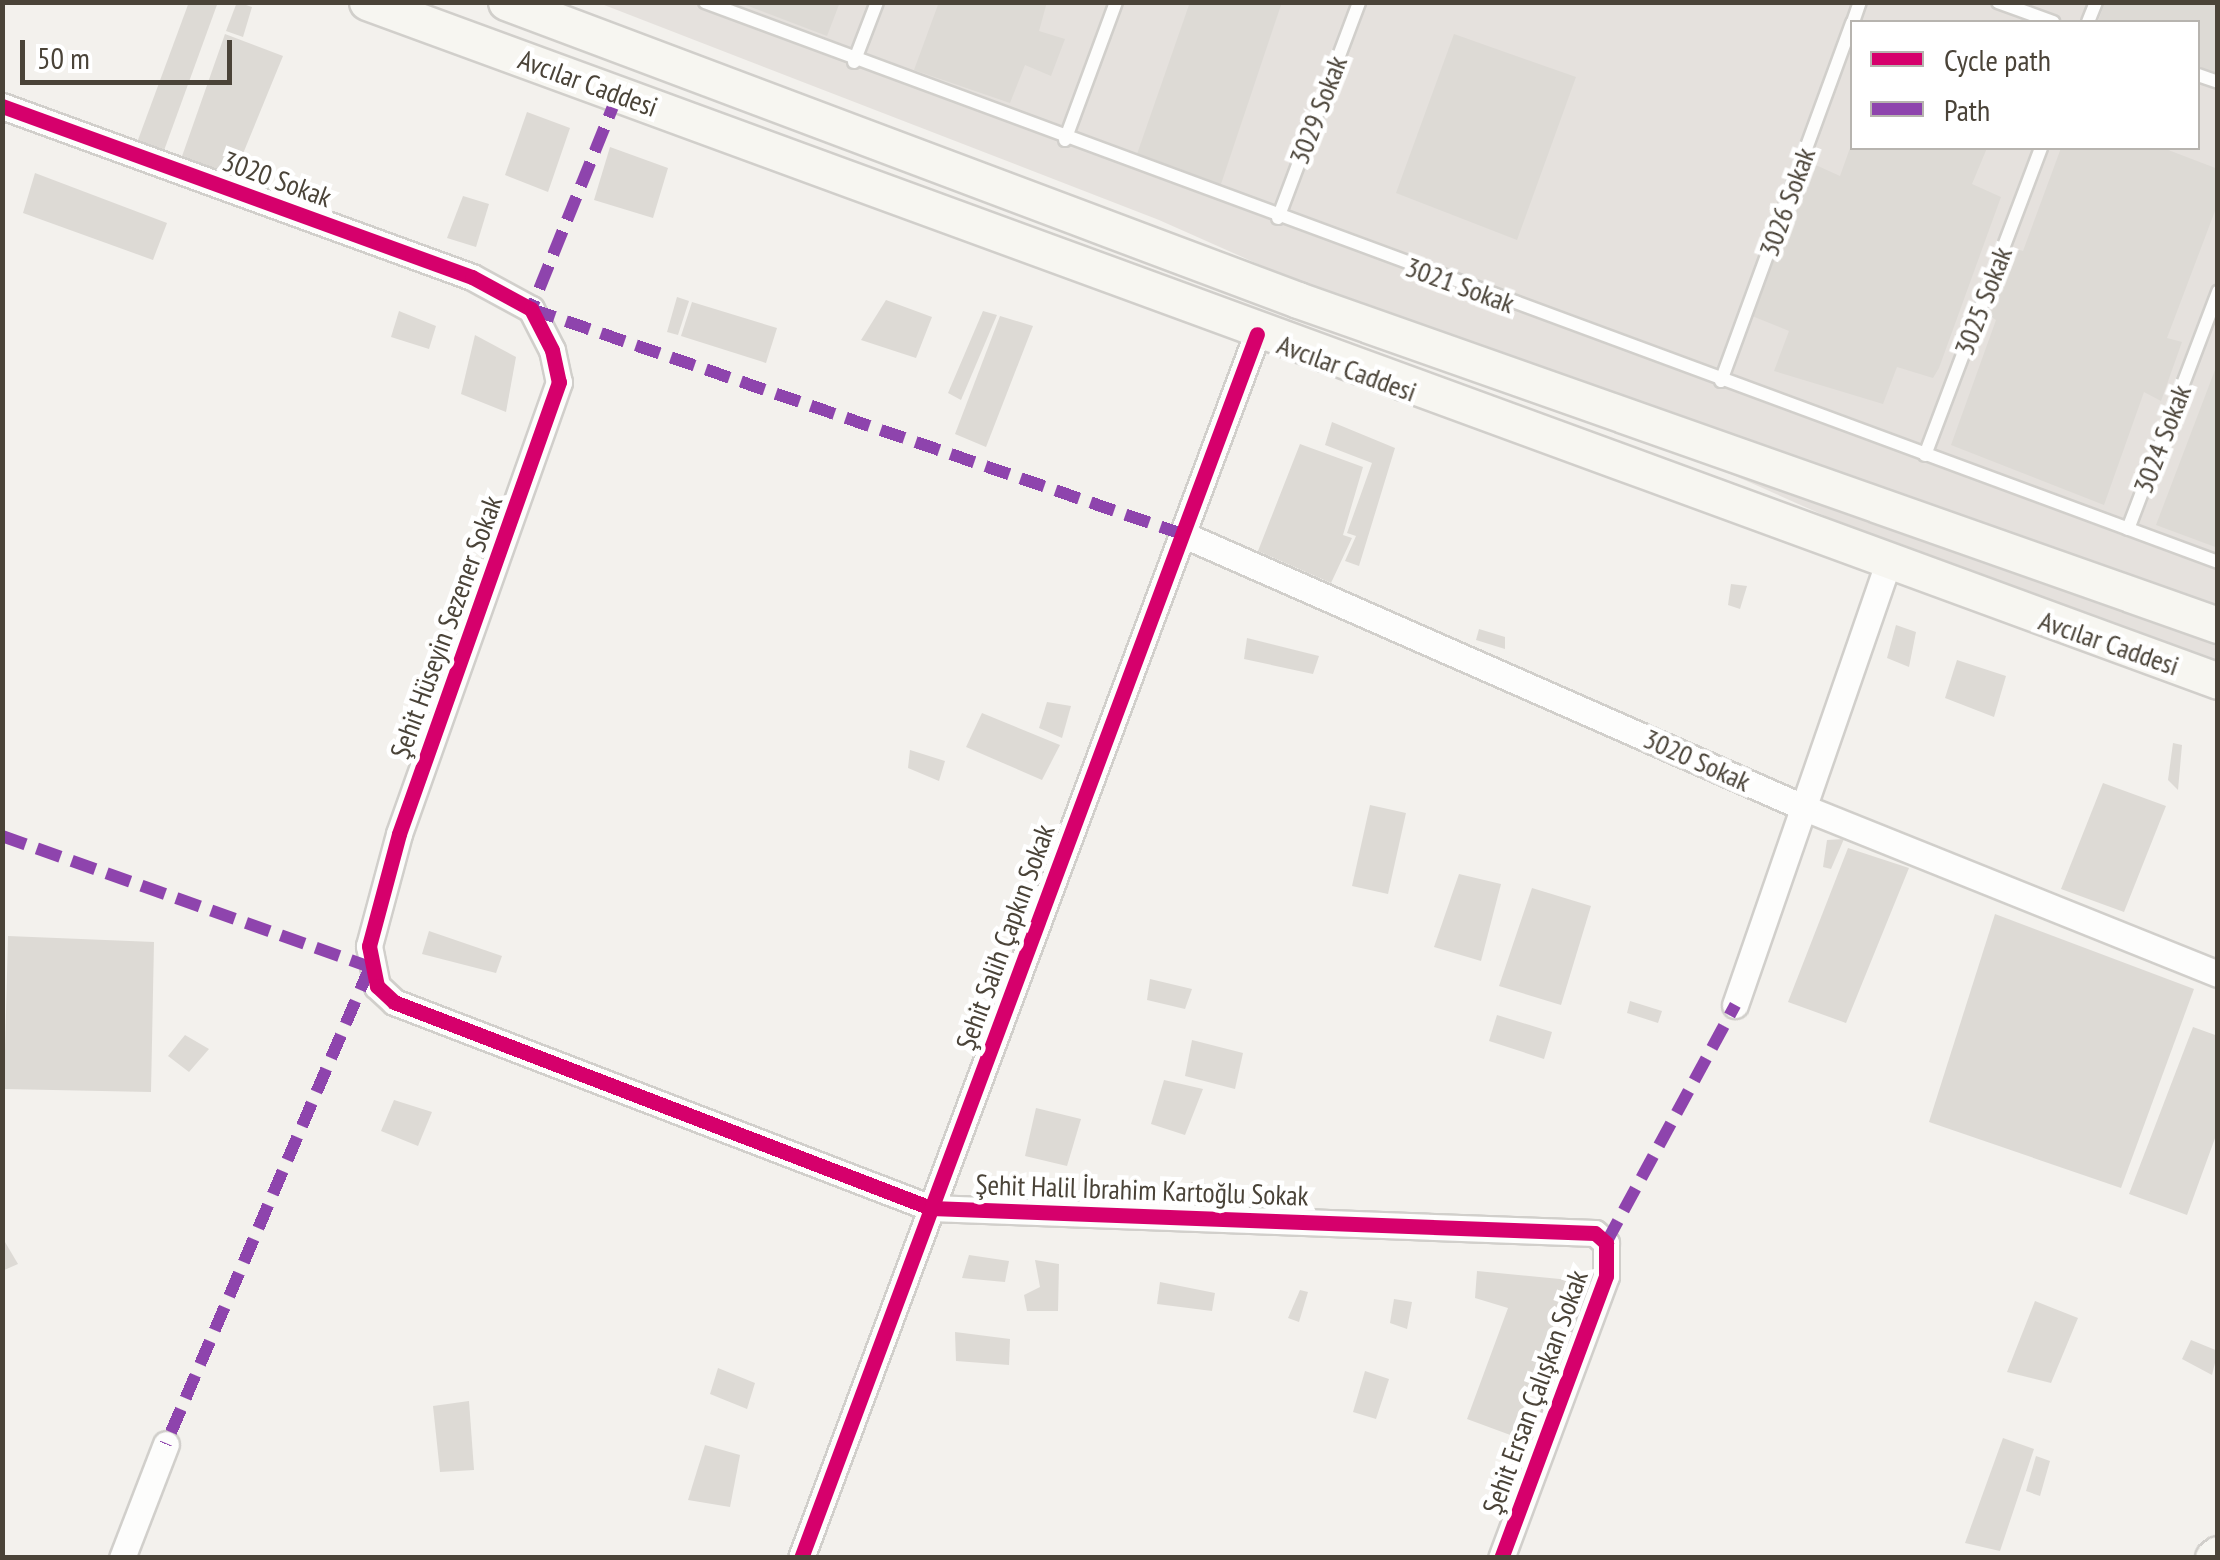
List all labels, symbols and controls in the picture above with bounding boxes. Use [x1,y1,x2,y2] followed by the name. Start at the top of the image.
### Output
[25,20,238,82] scale bar
[1850,20,2200,150] legend
[37,38,90,77] text: 50 m
[1944,40,2051,79] text: Cycle path
[514,42,662,124] street label: Avcılar Caddesi
[1282,51,1354,169] street label: 3029 Sokak
[1944,90,1990,129] text: Path
[1752,143,1822,261] street label: 3026 Sokak
[218,144,336,214] street label: 3020 Sokak
[1947,242,2019,360] street label: 3025 Sokak
[1401,250,1519,320] street label: 3021 Sokak
[1273,327,1421,409] street label: Avcılar Caddesi
[2126,380,2198,498] street label: 3024 Sokak
[383,491,509,763] street label: Şehit Hüseyin Sezener Sokak
[2035,603,2183,683] street label: Avcılar Caddesi
[1638,722,1756,798] street label: 3020 Sokak
[949,820,1061,1054] street label: Şehit Salih Çapkın Sokak
[975,1167,1309,1213] street label: Şehit Halil İbrahim Kartoğlu Sokak
[1475,1265,1595,1519] street label: Şehit Ersan Çalışkan Sokak

